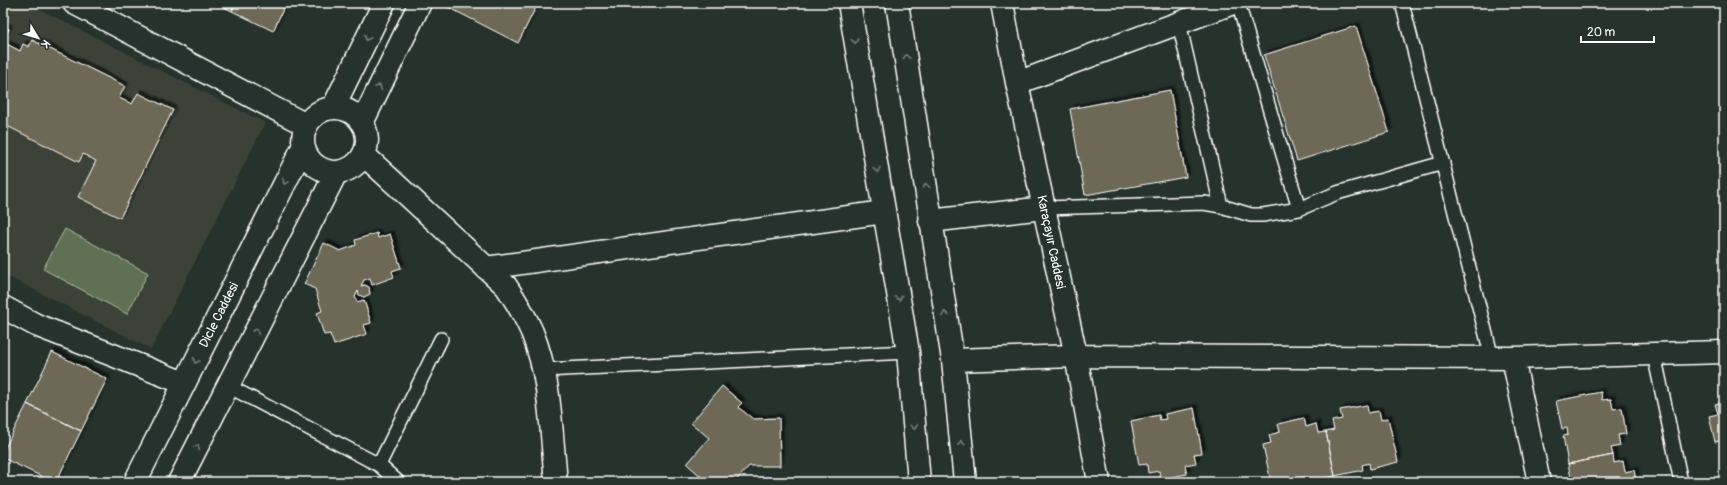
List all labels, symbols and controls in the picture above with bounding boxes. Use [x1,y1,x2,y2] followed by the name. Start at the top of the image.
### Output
[18,18,58,58] north arrow
[1581,18,1654,44] scale bar
[1587,25,1616,40] text: 20 m
[364,34,372,41] one-way arrow
[38,37,53,51] text: K
[851,38,859,45] one-way arrow
[902,54,911,60] one-way arrow
[374,84,382,92] one-way arrow
[872,167,881,173] one-way arrow
[283,178,290,186] one-way arrow
[922,183,931,189] one-way arrow
[1033,194,1069,290] street label: Karaçayır Caddesi
[196,280,242,350] street label: Dicle Caddesi
[894,295,903,301] one-way arrow
[941,311,950,317] one-way arrow
[251,328,259,336] one-way arrow
[193,357,200,364] one-way arrow
[910,424,919,430] one-way arrow
[957,440,966,446] one-way arrow
[192,444,200,451] one-way arrow

